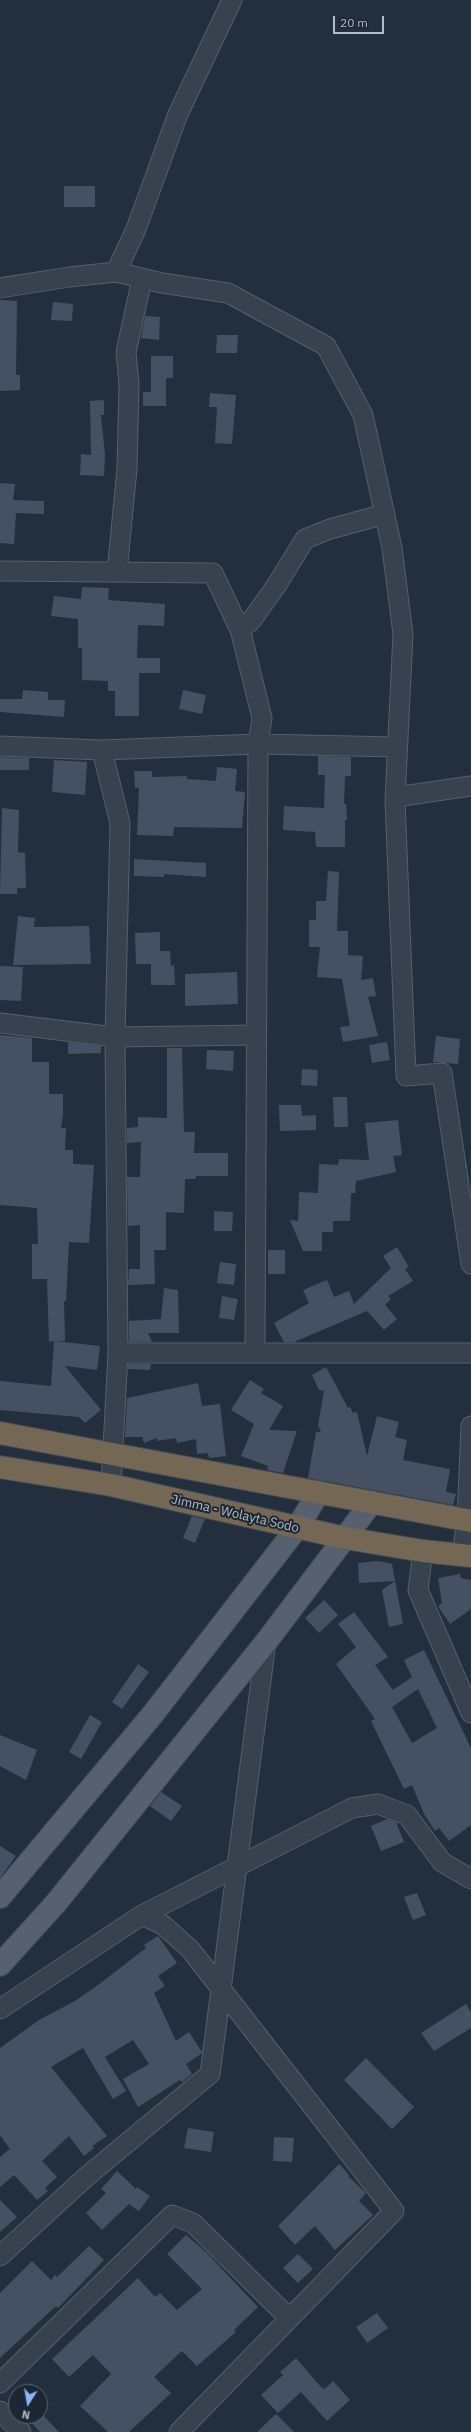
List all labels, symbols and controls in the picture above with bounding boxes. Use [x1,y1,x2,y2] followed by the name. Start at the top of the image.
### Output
[335,8,386,34] scale bar
[340,15,368,30] text: 20 m
[170,1492,300,1536] street label: Jimma - Wolayta Sodo
[8,2384,48,2424] north arrow
[21,2407,31,2422] text: N

